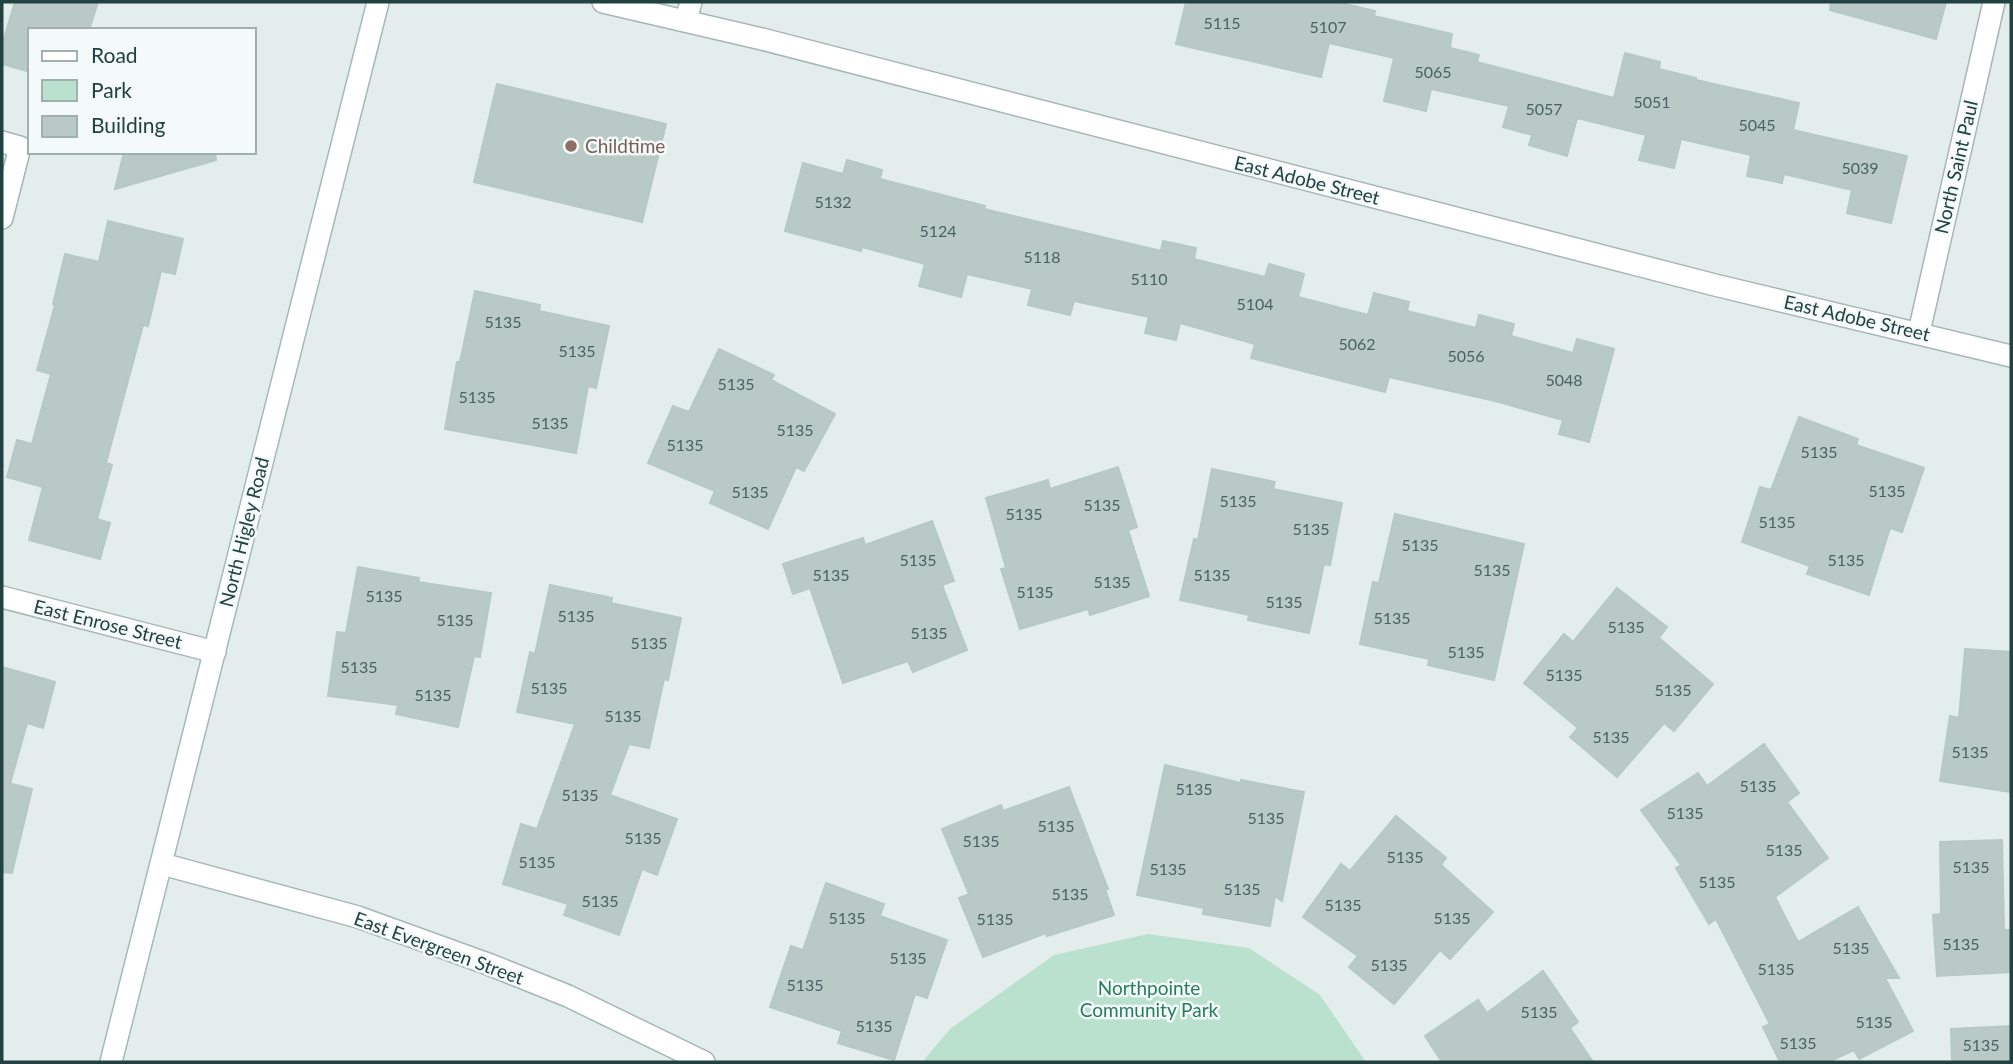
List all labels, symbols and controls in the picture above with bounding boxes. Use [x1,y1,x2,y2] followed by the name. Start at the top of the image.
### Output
[1203,13,1241,32] house number: 5115
[1309,17,1347,36] house number: 5107
[28,28,256,154] legend
[91,42,138,67] text: Road
[1414,62,1452,81] house number: 5065
[91,77,132,102] text: Park
[1633,92,1671,111] house number: 5051
[1929,98,1982,236] street label: North Saint Paul
[1525,99,1563,118] house number: 5057
[91,112,166,137] text: Building
[1738,115,1776,134] house number: 5045
[585,134,665,157] place label: Childtime
[563,138,579,154] marker: Childtime
[1232,150,1382,209] street label: East Adobe Street
[1841,158,1879,177] house number: 5039
[814,192,852,211] house number: 5132
[919,221,957,240] house number: 5124
[1023,247,1061,266] house number: 5118
[1130,269,1168,288] house number: 5110
[1782,290,1933,346] street label: East Adobe Street
[1236,294,1274,313] house number: 5104
[484,312,522,331] house number: 5135
[1338,334,1376,353] house number: 5062
[558,341,596,360] house number: 5135
[1447,346,1485,365] house number: 5056
[1545,370,1583,389] house number: 5048
[717,374,755,393] house number: 5135
[458,387,496,406] house number: 5135
[531,413,569,432] house number: 5135
[776,420,814,439] house number: 5135
[666,435,704,454] house number: 5135
[1800,442,1838,461] house number: 5135
[214,455,273,609] street label: North Higley Road
[1868,481,1906,500] house number: 5135
[731,482,769,501] house number: 5135
[1219,491,1257,510] house number: 5135
[1083,495,1121,514] house number: 5135
[1005,504,1043,523] house number: 5135
[1758,512,1796,531] house number: 5135
[1292,519,1330,538] house number: 5135
[1401,535,1439,554] house number: 5135
[899,550,937,569] house number: 5135
[1827,550,1865,569] house number: 5135
[1473,560,1511,579] house number: 5135
[812,565,850,584] house number: 5135
[1193,565,1231,584] house number: 5135
[1093,572,1131,591] house number: 5135
[1016,582,1054,601] house number: 5135
[365,586,403,605] house number: 5135
[1265,592,1303,611] house number: 5135
[32,594,185,653] street label: East Enrose Street
[557,606,595,625] house number: 5135
[1373,608,1411,627] house number: 5135
[436,610,474,629] house number: 5135
[1607,617,1645,636] house number: 5135
[910,623,948,642] house number: 5135
[630,633,668,652] house number: 5135
[1447,642,1485,661] house number: 5135
[340,657,378,676] house number: 5135
[1545,665,1583,684] house number: 5135
[530,678,568,697] house number: 5135
[1654,680,1692,699] house number: 5135
[414,685,452,704] house number: 5135
[604,706,642,725] house number: 5135
[1592,727,1630,746] house number: 5135
[1951,742,1989,761] house number: 5135
[1739,776,1777,795] house number: 5135
[1175,779,1213,798] house number: 5135
[561,785,599,804] house number: 5135
[1666,803,1704,822] house number: 5135
[1247,808,1285,827] house number: 5135
[1037,816,1075,835] house number: 5135
[624,828,662,847] house number: 5135
[962,831,1000,850] house number: 5135
[1765,840,1803,859] house number: 5135
[1386,847,1424,866] house number: 5135
[518,852,556,871] house number: 5135
[1952,857,1990,876] house number: 5135
[1149,859,1187,878] house number: 5135
[1698,872,1736,891] house number: 5135
[1223,879,1261,898] house number: 5135
[1051,884,1089,903] house number: 5135
[581,891,619,910] house number: 5135
[1324,895,1362,914] house number: 5135
[351,906,527,989] street label: East Evergreen Street
[828,908,866,927] house number: 5135
[1433,908,1471,927] house number: 5135
[976,909,1014,928] house number: 5135
[1942,934,1980,953] house number: 5135
[1832,938,1870,957] house number: 5135
[889,948,927,967] house number: 5135
[1370,955,1408,974] house number: 5135
[1757,959,1795,978] house number: 5135
[786,975,824,994] house number: 5135
[1080,976,1219,1021] park label: Northpointe Community Park
[1520,1002,1558,1021] house number: 5135
[1855,1012,1893,1031] house number: 5135
[855,1016,893,1035] house number: 5135
[1779,1033,1817,1052] house number: 5135
[1962,1035,2000,1054] house number: 5135

